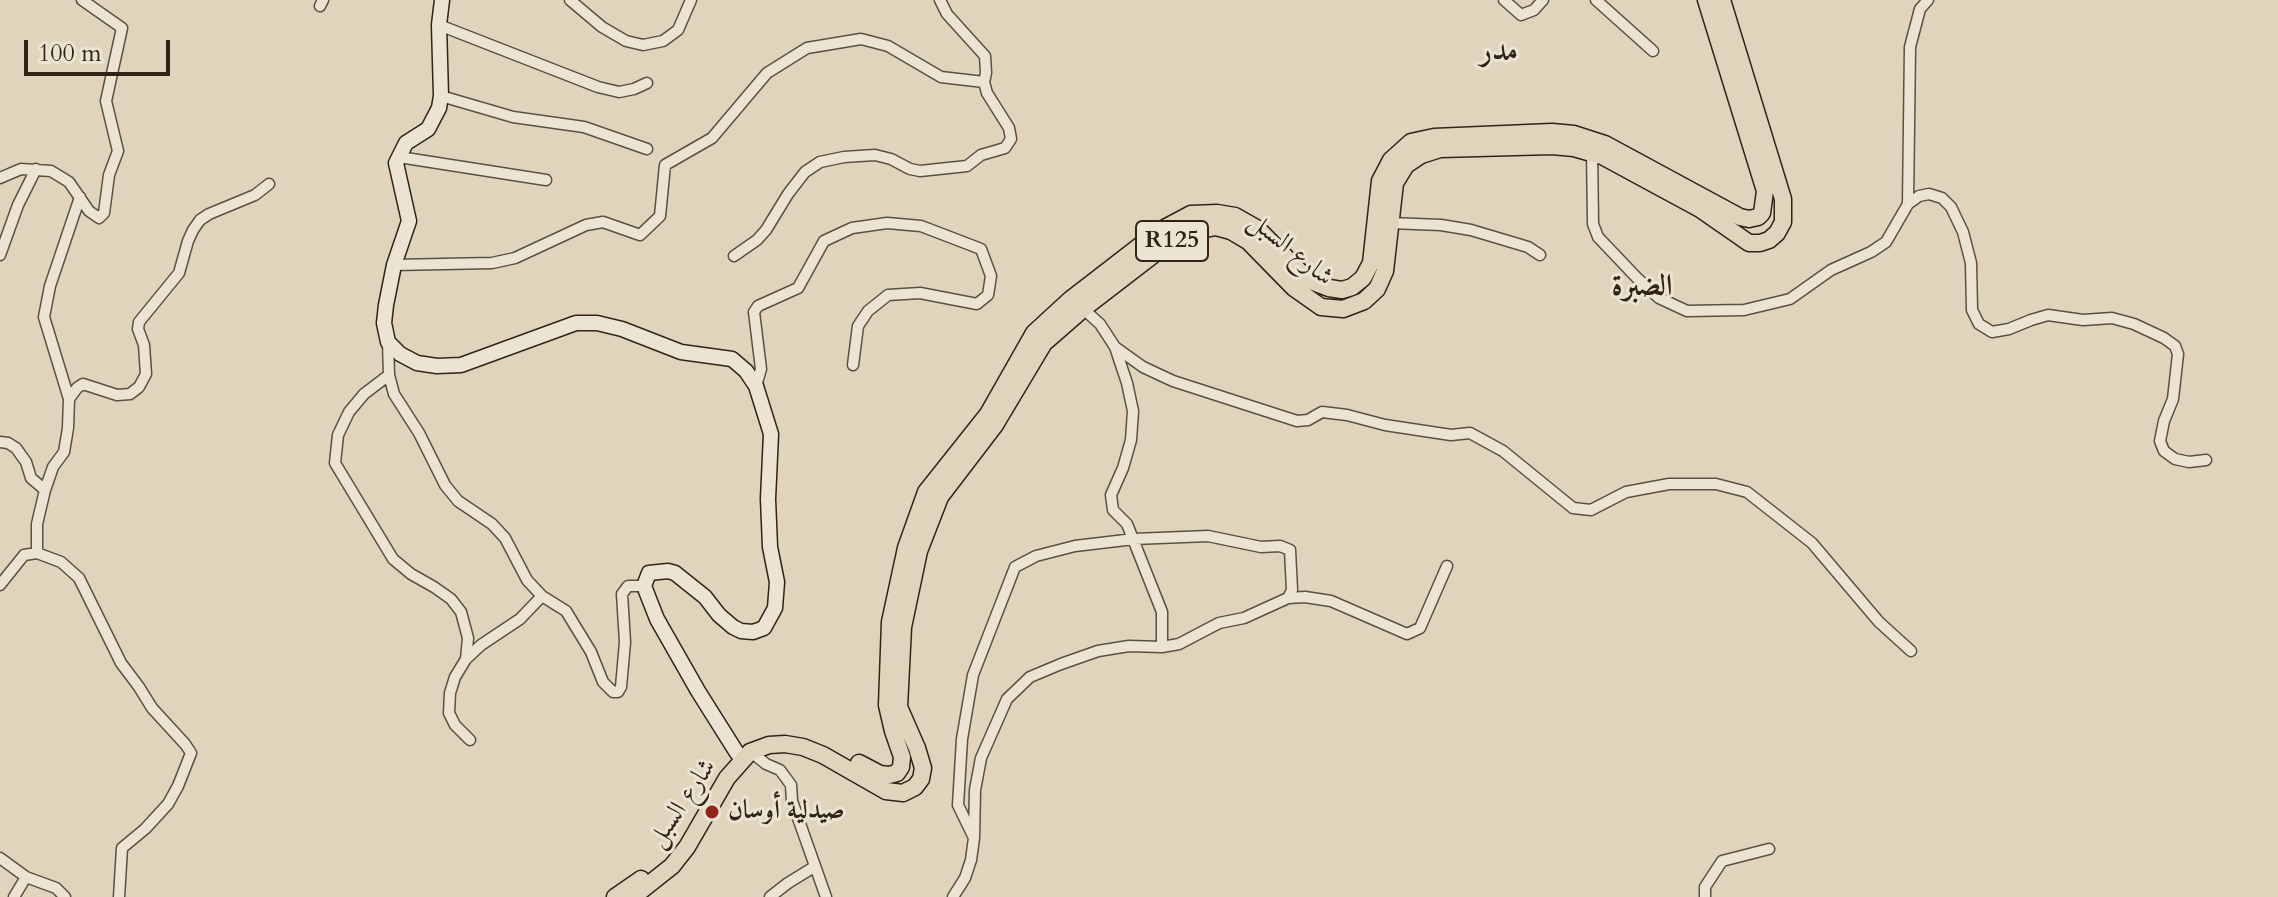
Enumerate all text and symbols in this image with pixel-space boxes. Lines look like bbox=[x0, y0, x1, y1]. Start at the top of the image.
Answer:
scale bar bbox=[28, 24, 174, 74]
district label: مدر bbox=[1480, 35, 1518, 71]
text: 100 m bbox=[38, 37, 102, 70]
street label: شارع السبل bbox=[1241, 206, 1339, 294]
road number: R125 bbox=[1136, 221, 1208, 261]
district label: الضبرة bbox=[1612, 270, 1672, 306]
street label: شارع السبل bbox=[642, 754, 724, 854]
place label: صيدلية أوسان bbox=[728, 796, 845, 828]
marker: صيدلية أوسان bbox=[703, 803, 721, 821]

